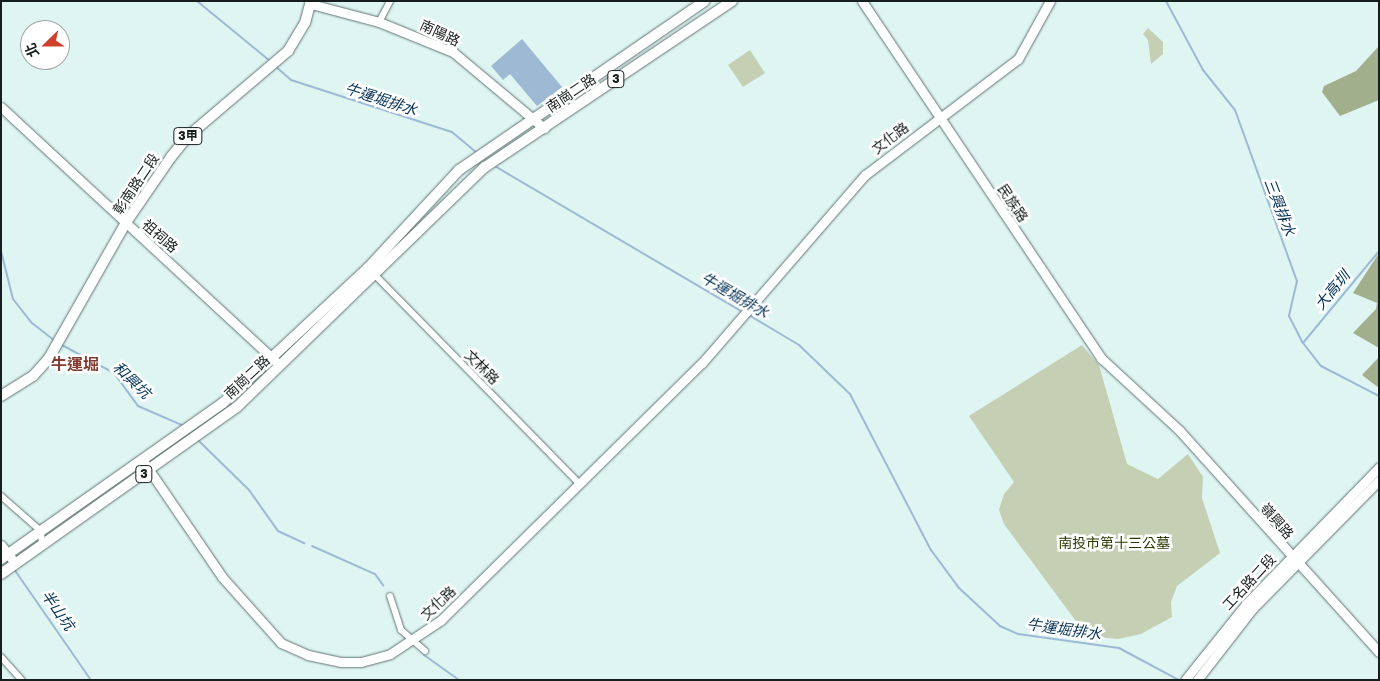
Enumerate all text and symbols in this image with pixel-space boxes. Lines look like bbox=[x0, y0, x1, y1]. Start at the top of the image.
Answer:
street label: 南陽路 bbox=[417, 17, 463, 49]
north arrow bbox=[20, 20, 70, 70]
text: 北 bbox=[21, 41, 42, 60]
street label: 南崗二路 bbox=[543, 70, 599, 116]
road number: 3 bbox=[607, 70, 625, 88]
water label: 牛運堀排水 bbox=[343, 79, 419, 119]
street label: 文化路 bbox=[868, 119, 912, 157]
road number: 3甲 bbox=[173, 126, 203, 146]
street label: 彰南路二段 bbox=[109, 150, 163, 218]
water label: 三興排水 bbox=[1261, 176, 1299, 238]
street label: 民族路 bbox=[994, 181, 1032, 225]
street label: 祖祠路 bbox=[139, 216, 181, 256]
water label: 大高圳 bbox=[1311, 267, 1353, 313]
water label: 牛運堀排水 bbox=[698, 268, 772, 322]
street label: 文林路 bbox=[461, 346, 503, 388]
street label: 南崗二路 bbox=[221, 352, 273, 402]
district label: 牛運堀 bbox=[51, 354, 99, 374]
water label: 和興坑 bbox=[110, 358, 154, 402]
road number: 3 bbox=[135, 464, 153, 484]
street label: 嶺興路 bbox=[1257, 500, 1297, 542]
park label: 南投市第十三公墓 bbox=[1058, 535, 1170, 551]
street label: 工名路二段 bbox=[1219, 551, 1279, 613]
street label: 文化路 bbox=[417, 583, 459, 623]
water label: 半山坑 bbox=[38, 586, 78, 634]
water label: 牛運堀排水 bbox=[1026, 615, 1102, 643]

